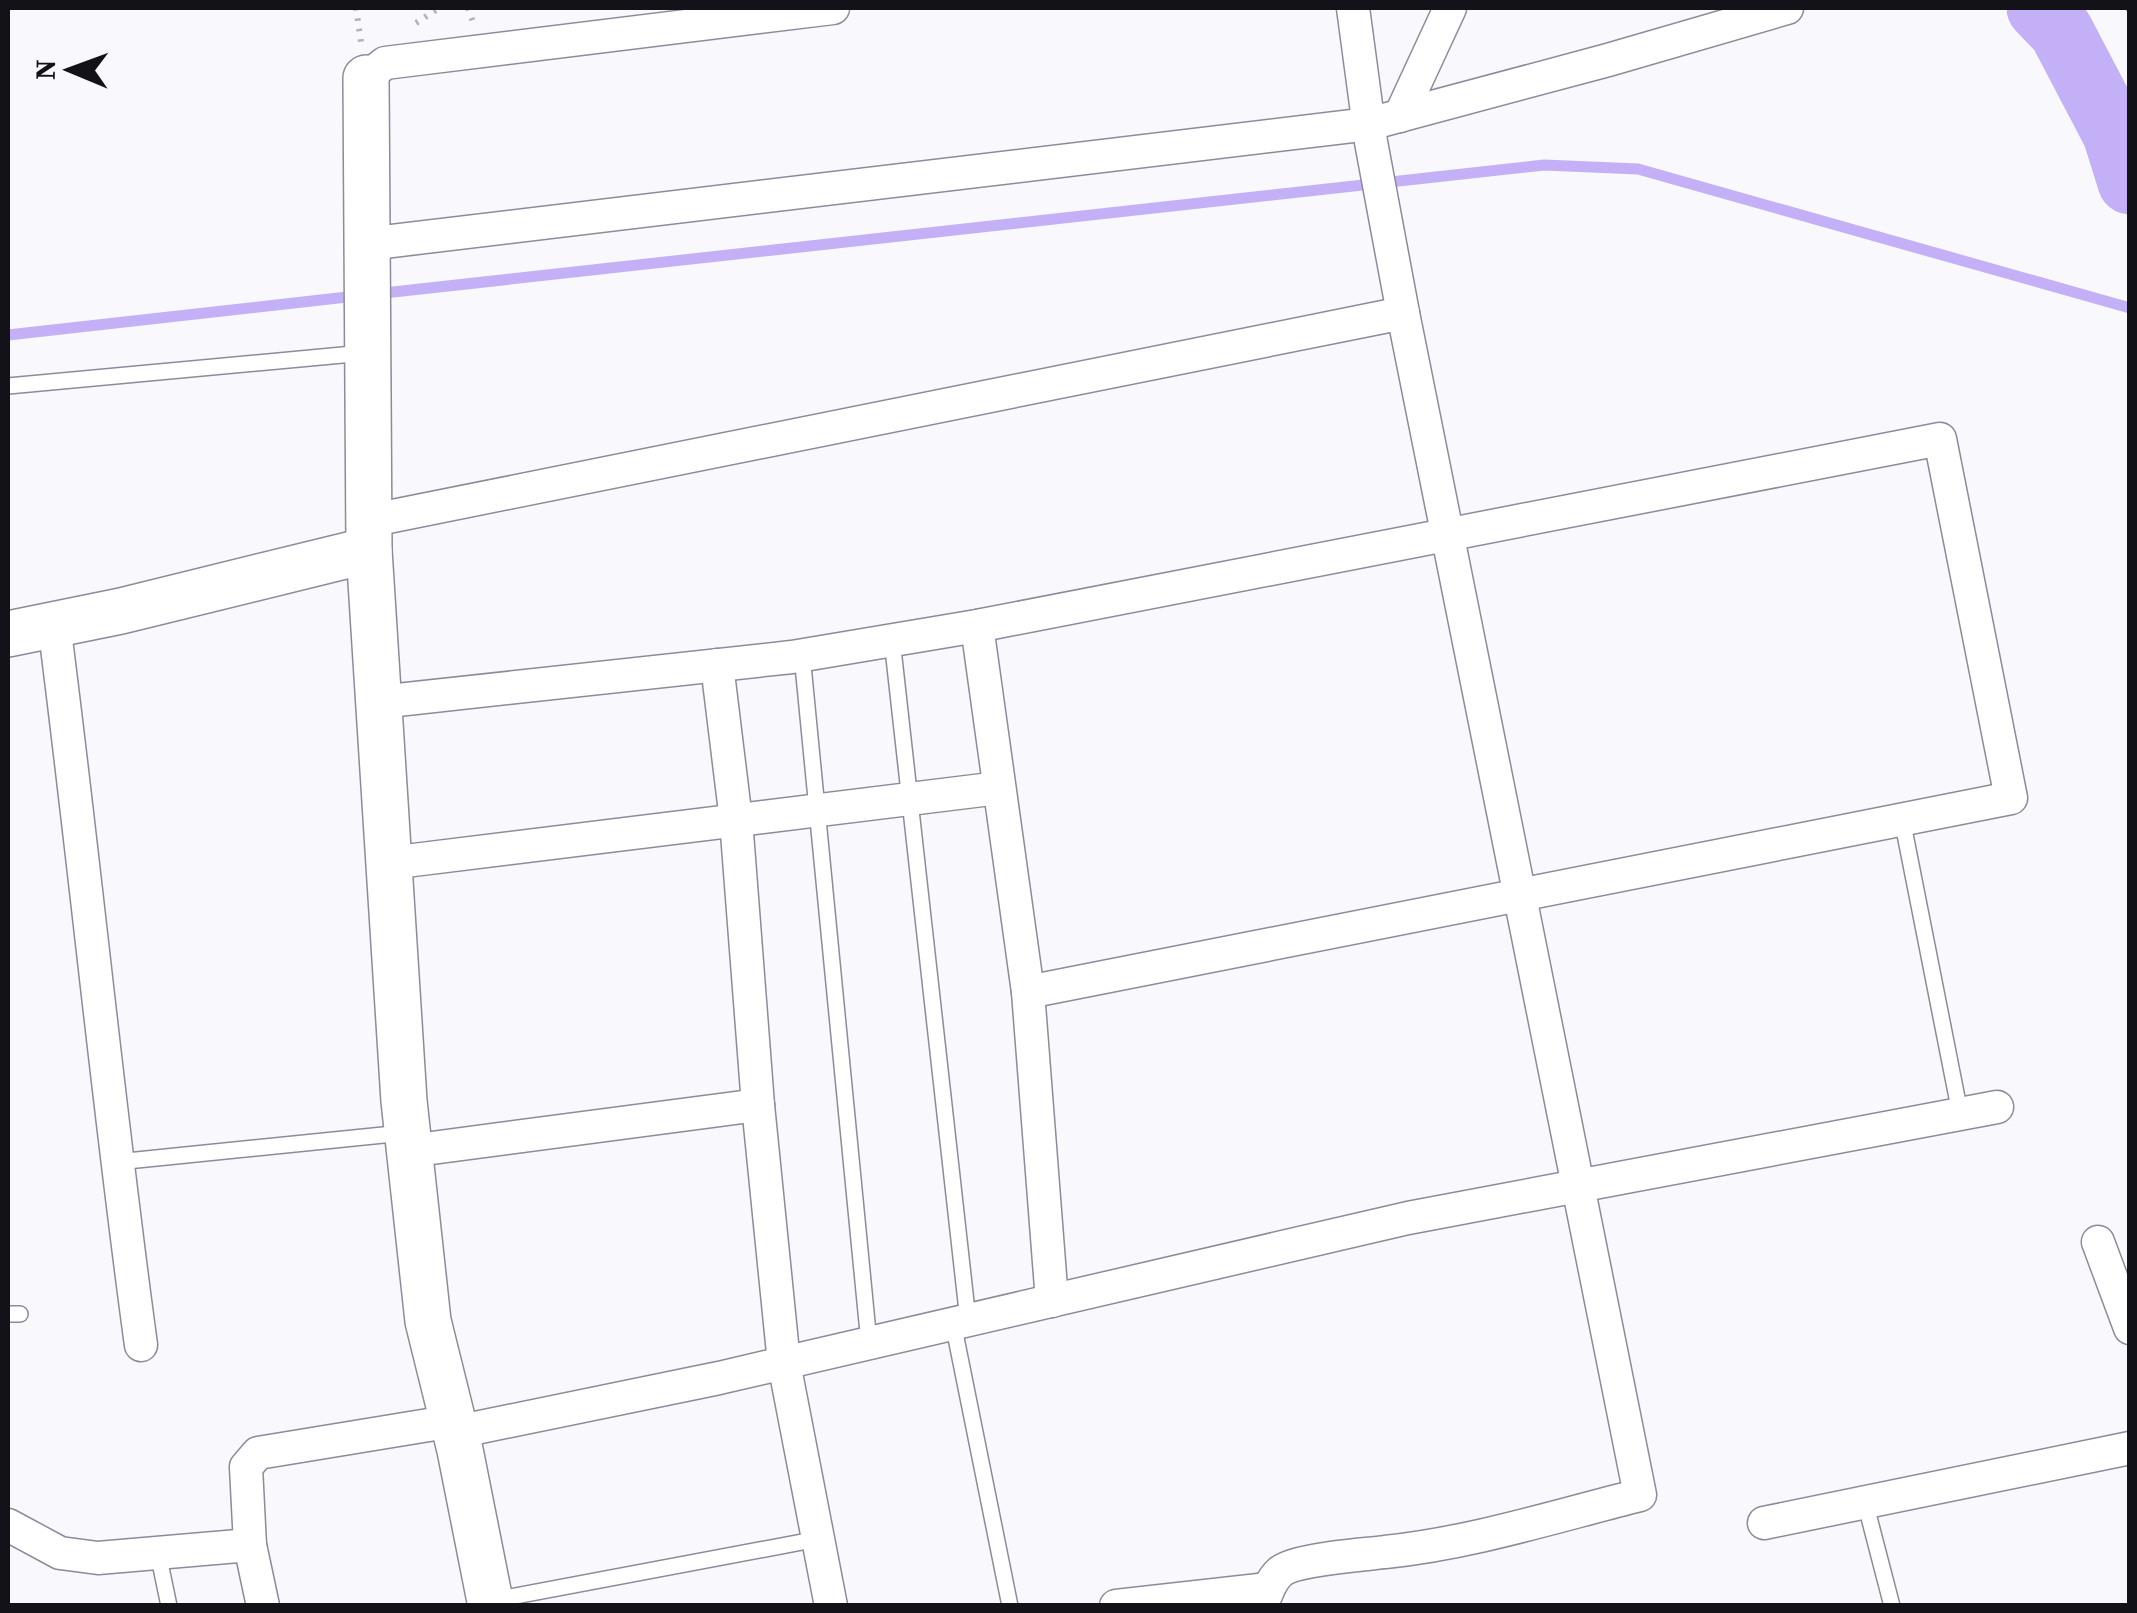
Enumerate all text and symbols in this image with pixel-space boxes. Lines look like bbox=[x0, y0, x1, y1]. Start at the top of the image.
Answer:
north arrow bbox=[20, 20, 120, 120]
text: N bbox=[26, 59, 64, 80]

